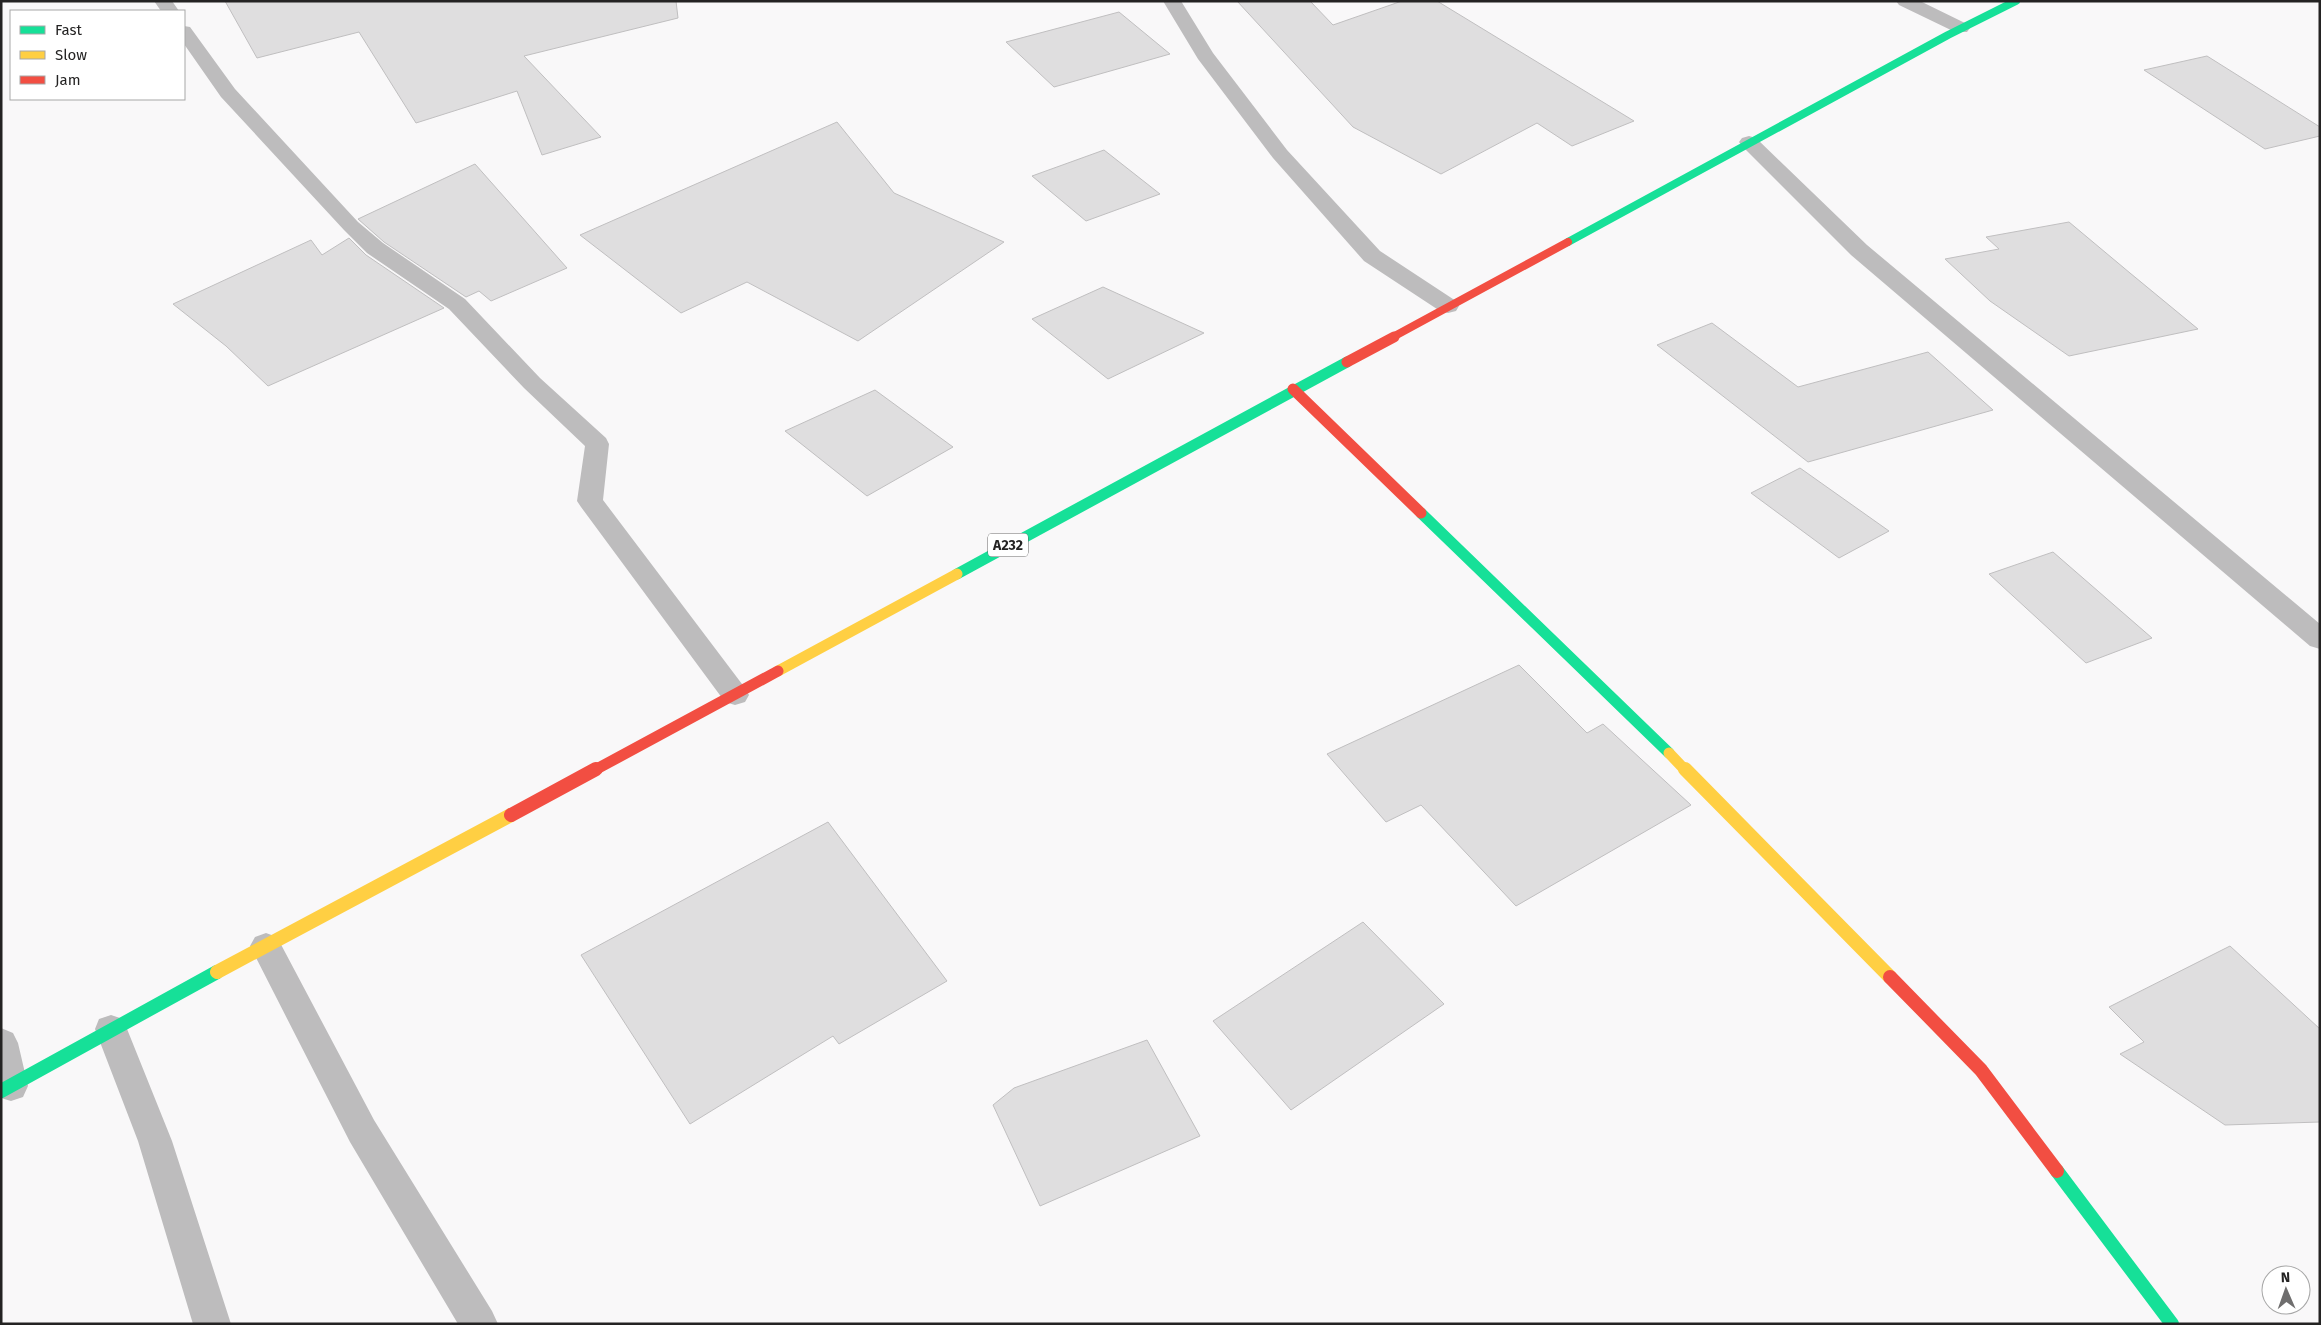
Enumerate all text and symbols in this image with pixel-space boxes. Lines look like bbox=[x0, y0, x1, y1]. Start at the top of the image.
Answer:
legend bbox=[10, 10, 185, 100]
text: Fast bbox=[55, 21, 82, 39]
text: Slow bbox=[55, 46, 87, 64]
text: Jam bbox=[55, 71, 81, 89]
road number: A232 bbox=[988, 534, 1028, 556]
north arrow bbox=[2261, 1265, 2311, 1315]
text: N bbox=[2281, 1269, 2291, 1286]

